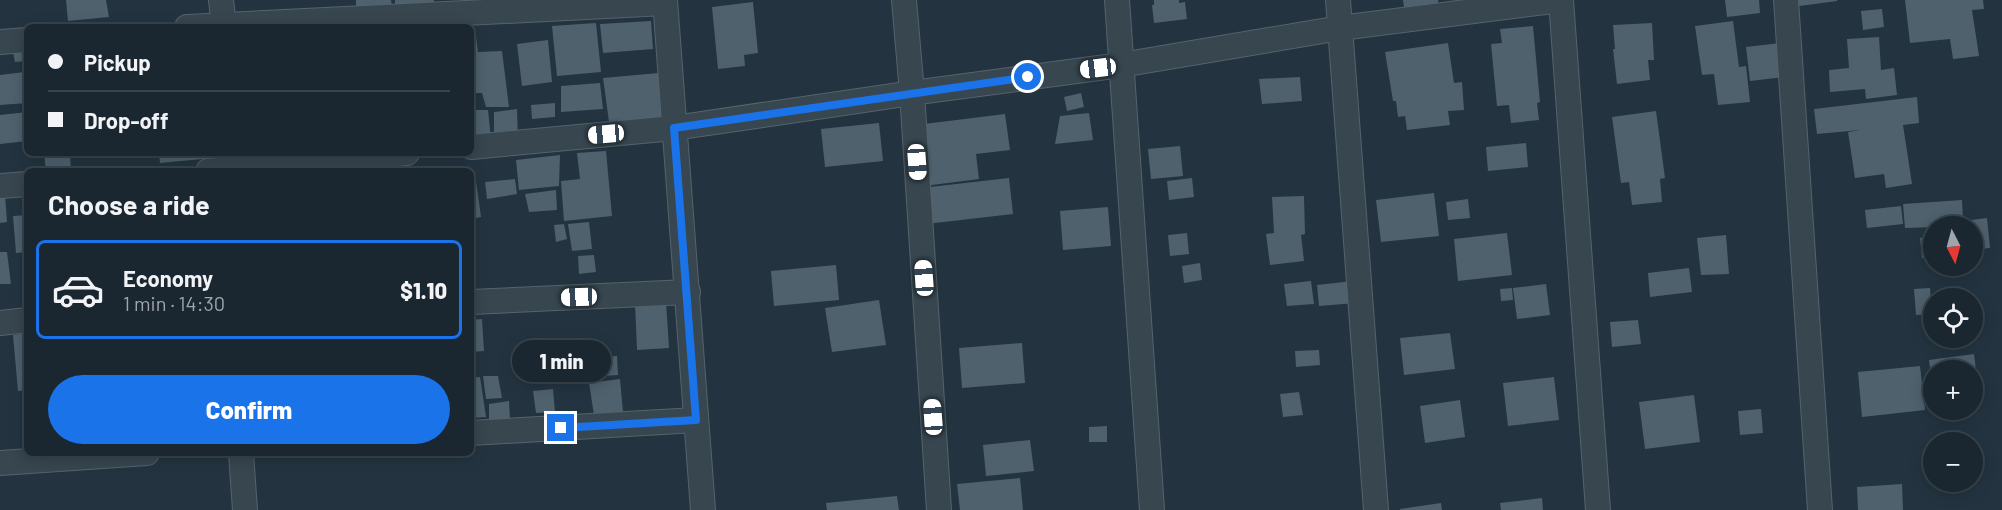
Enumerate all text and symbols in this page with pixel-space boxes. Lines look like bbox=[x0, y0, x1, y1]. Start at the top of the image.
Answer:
text: Pickup bbox=[84, 49, 151, 75]
car bbox=[1079, 57, 1117, 79]
route start bbox=[1014, 63, 1041, 90]
text: Drop-off bbox=[84, 107, 168, 133]
car bbox=[587, 123, 625, 145]
car bbox=[907, 143, 927, 181]
text: Choose a ride bbox=[48, 188, 210, 220]
north arrow bbox=[1923, 216, 1983, 276]
map controls bbox=[1923, 216, 1983, 492]
car bbox=[914, 259, 934, 297]
icon: car bbox=[51, 263, 105, 317]
text: Economy bbox=[123, 265, 213, 291]
text: $1.10 bbox=[400, 277, 447, 303]
car bbox=[561, 287, 597, 307]
button: locate bbox=[1923, 288, 1983, 348]
text: 1 min · 14:30 bbox=[123, 291, 225, 315]
callout: 1 min bbox=[512, 341, 610, 383]
text: 1 min bbox=[540, 349, 583, 373]
button: + bbox=[1923, 360, 1983, 420]
button: Confirm bbox=[48, 375, 450, 444]
car bbox=[923, 398, 943, 436]
route end bbox=[547, 414, 574, 441]
button: − bbox=[1923, 432, 1983, 492]

